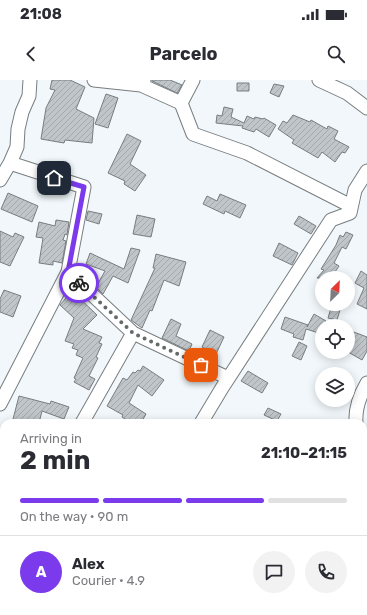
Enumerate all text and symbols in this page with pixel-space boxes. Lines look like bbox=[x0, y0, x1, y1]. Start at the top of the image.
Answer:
text: 21:08 bbox=[20, 5, 62, 23]
icon: back bbox=[20, 43, 42, 65]
text: Parcelo bbox=[149, 43, 218, 65]
icon: search bbox=[325, 43, 347, 65]
pin bbox=[37, 161, 71, 195]
icon: home bbox=[43, 167, 65, 189]
courier bbox=[59, 263, 99, 303]
north arrow bbox=[315, 271, 355, 311]
map controls bbox=[315, 271, 355, 407]
icon: bike bbox=[68, 272, 90, 294]
button: locate bbox=[315, 319, 355, 359]
pin bbox=[184, 348, 218, 382]
icon: bag bbox=[190, 354, 212, 376]
button: layers bbox=[315, 367, 355, 407]
text: Arriving in bbox=[20, 431, 82, 446]
text: 21:10–21:15 bbox=[261, 444, 347, 462]
text: 2 min bbox=[20, 445, 90, 476]
text: On the way · 90 m bbox=[20, 509, 128, 524]
button: chat bbox=[253, 551, 295, 593]
button: phone bbox=[305, 551, 347, 593]
text: Alex bbox=[72, 555, 105, 573]
text: A bbox=[36, 563, 46, 581]
text: Courier · 4.9 bbox=[72, 573, 145, 588]

